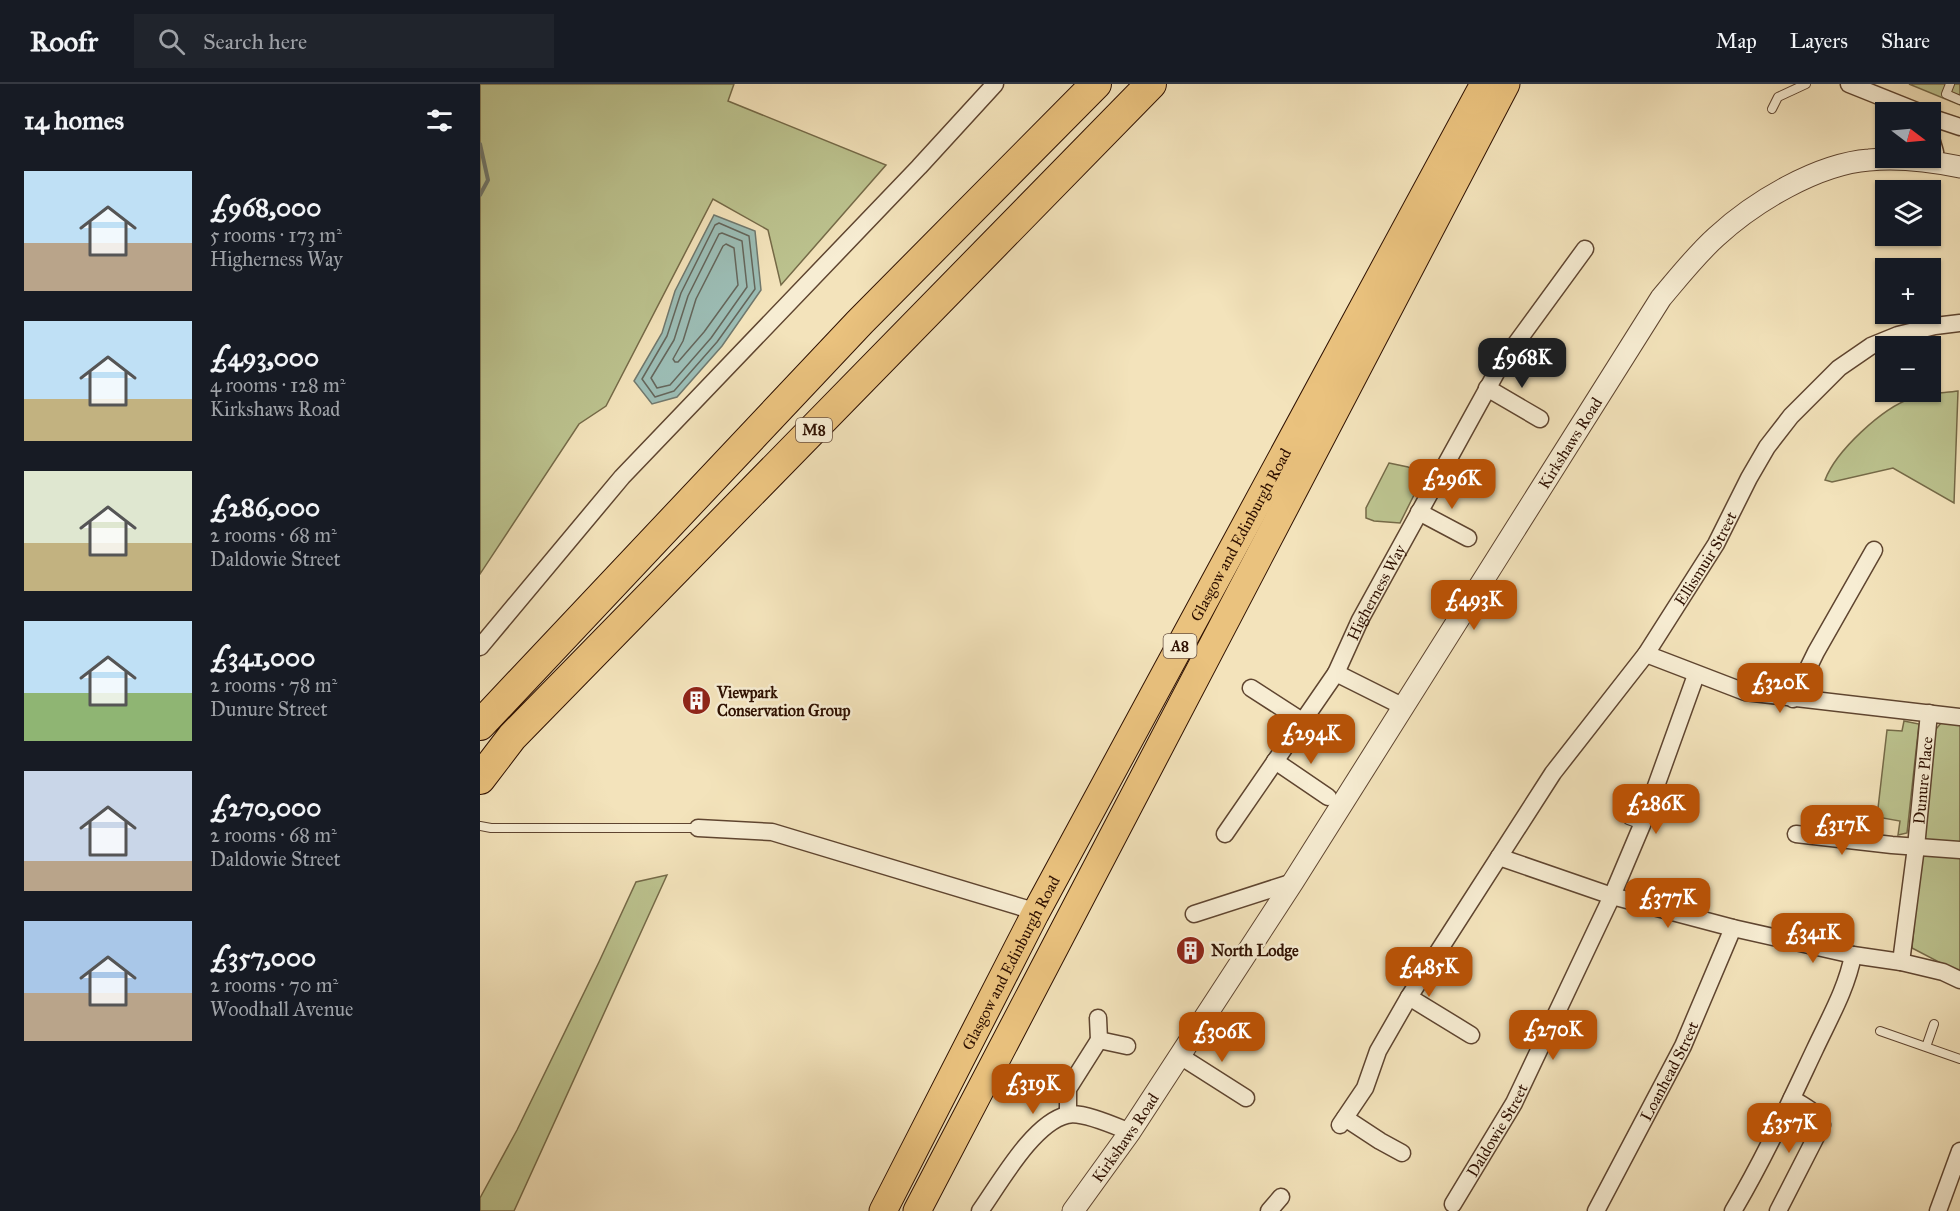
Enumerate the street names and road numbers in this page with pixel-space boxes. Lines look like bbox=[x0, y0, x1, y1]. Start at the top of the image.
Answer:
street label: Kirkshaws Road bbox=[1534, 394, 1606, 492]
road number: M8 bbox=[796, 418, 832, 442]
street label: Glasgow and Edinburgh Road bbox=[1186, 445, 1295, 624]
street label: Ellismuir Street bbox=[1670, 508, 1740, 609]
street label: Higherness Way bbox=[1343, 541, 1410, 643]
road number: A8 bbox=[1164, 634, 1196, 658]
street label: Dunure Place bbox=[1909, 735, 1936, 825]
street label: Glasgow and Edinburgh Road bbox=[958, 872, 1063, 1053]
street label: Loanhead Street bbox=[1636, 1018, 1702, 1124]
street label: Daldowie Street bbox=[1462, 1080, 1531, 1180]
street label: Kirkshaws Road bbox=[1087, 1089, 1162, 1186]

